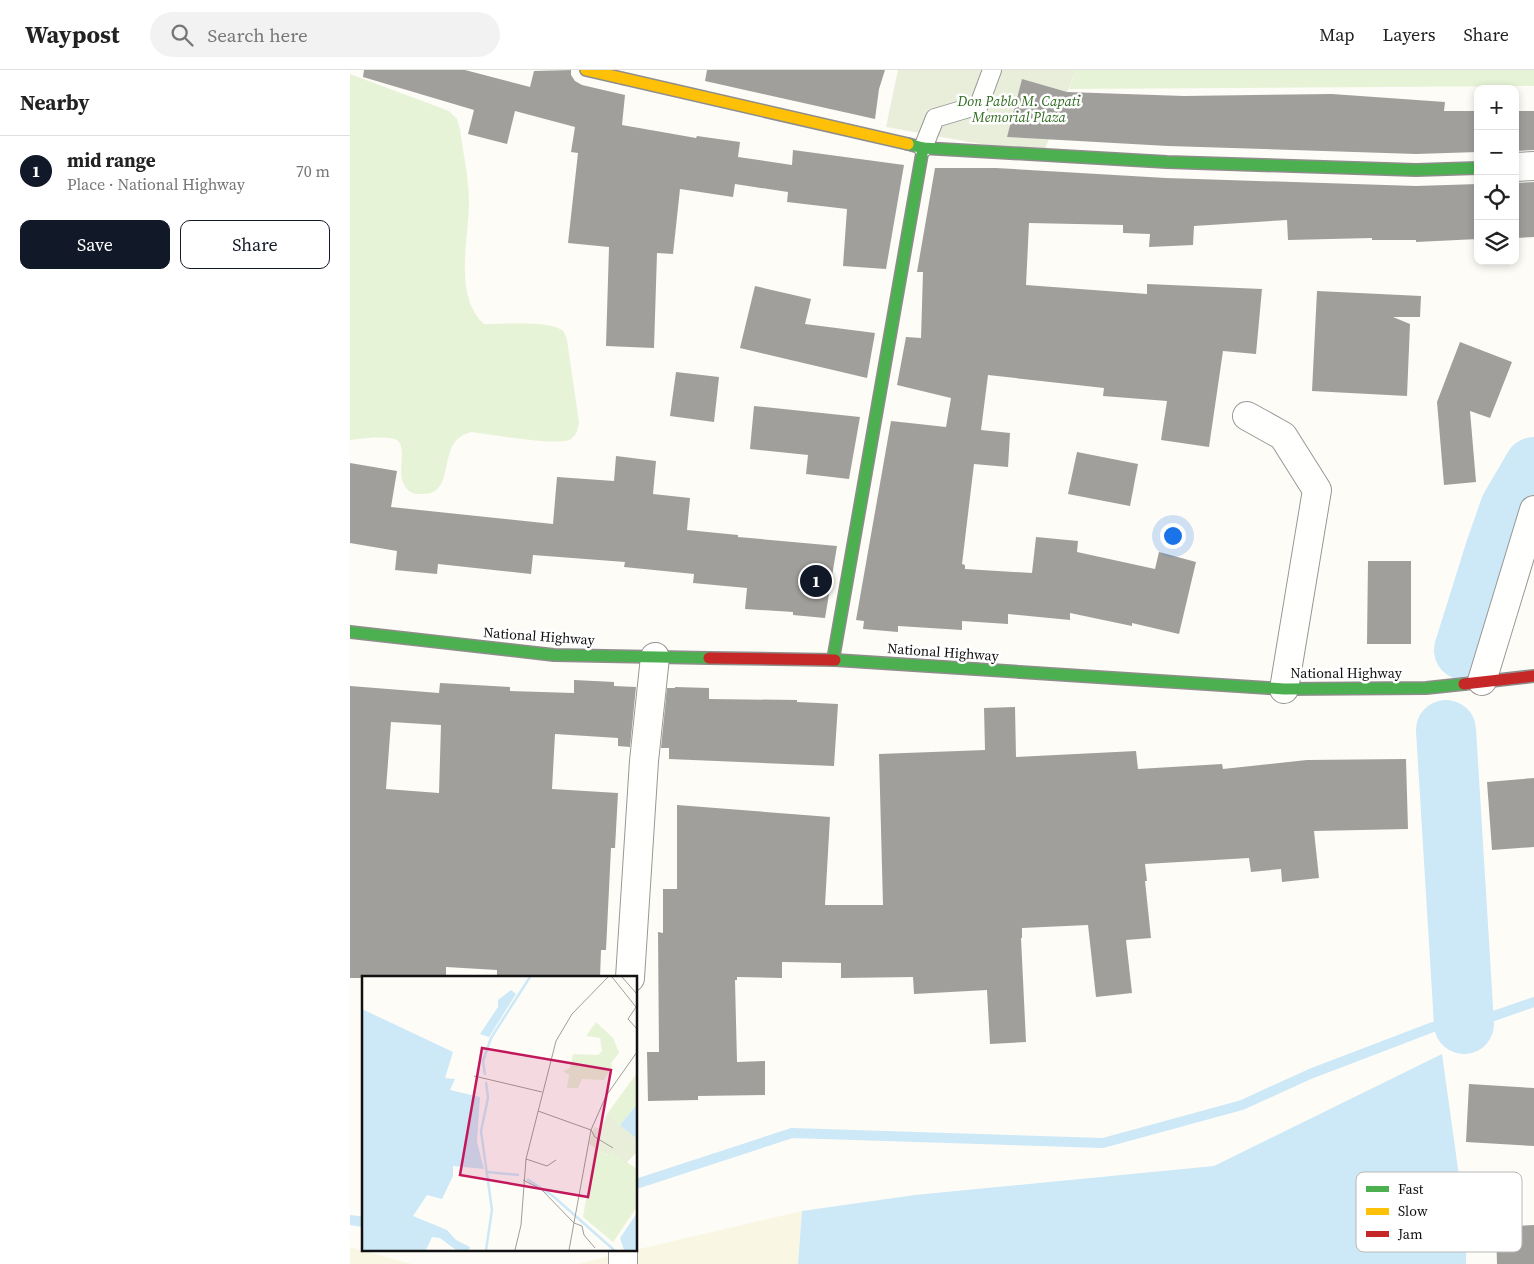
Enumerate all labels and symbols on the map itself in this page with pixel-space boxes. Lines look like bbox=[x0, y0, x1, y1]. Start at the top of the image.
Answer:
park label: Don Pablo M. Capati Memorial Plaza bbox=[957, 91, 1081, 127]
your location bbox=[1160, 523, 1186, 549]
pin: 1 bbox=[800, 562, 832, 600]
street label: National Highway bbox=[483, 622, 596, 650]
street label: National Highway bbox=[887, 638, 1000, 666]
street label: National Highway bbox=[1290, 663, 1403, 683]
inset map bbox=[362, 976, 638, 1252]
legend bbox=[1356, 1172, 1522, 1252]
text: Fast bbox=[1398, 1179, 1424, 1199]
text: Slow bbox=[1398, 1201, 1428, 1221]
text: Jam bbox=[1397, 1224, 1423, 1244]

